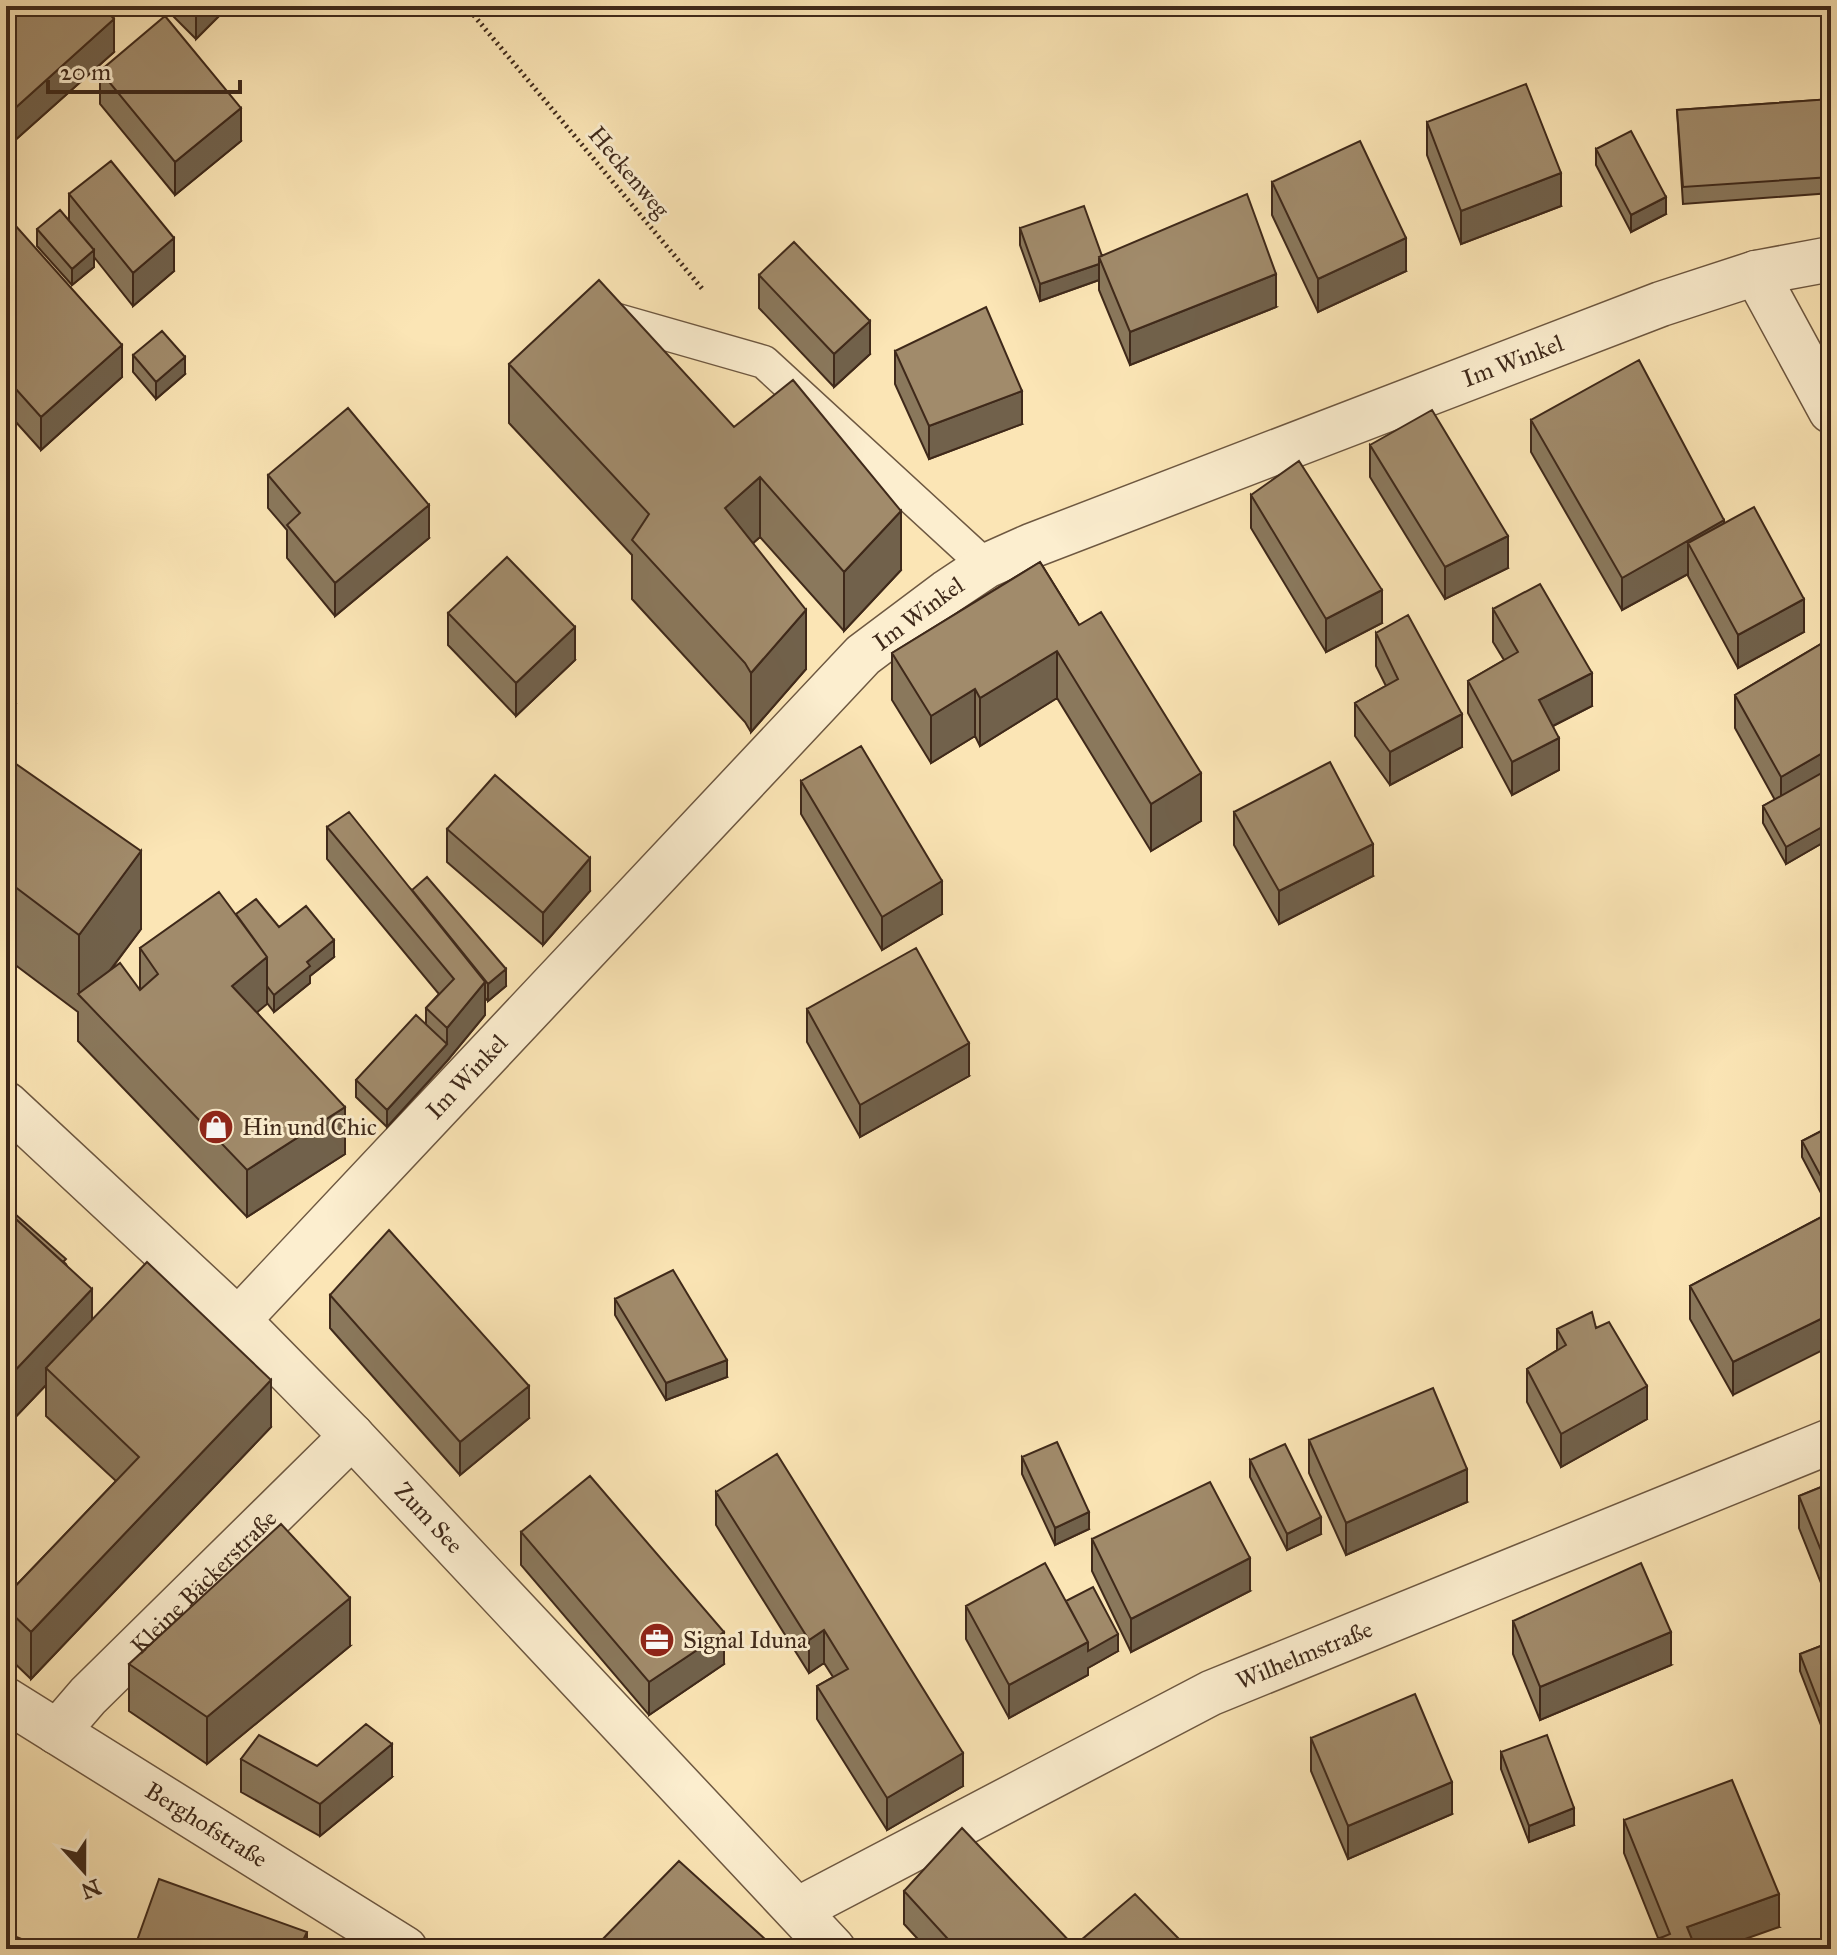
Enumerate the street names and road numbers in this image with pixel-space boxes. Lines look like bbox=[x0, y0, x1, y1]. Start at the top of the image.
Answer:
street label: Heckenweg bbox=[582, 120, 677, 225]
street label: Im Winkel bbox=[1458, 328, 1568, 394]
street label: Im Winkel bbox=[867, 570, 970, 657]
street label: Im Winkel bbox=[420, 1028, 514, 1125]
street label: Zum See bbox=[388, 1476, 470, 1560]
street label: Kleine Bäckerstraße bbox=[124, 1504, 283, 1660]
street label: Wilhelmstraße bbox=[1232, 1614, 1377, 1696]
street label: Berghofstraße bbox=[140, 1776, 273, 1874]

